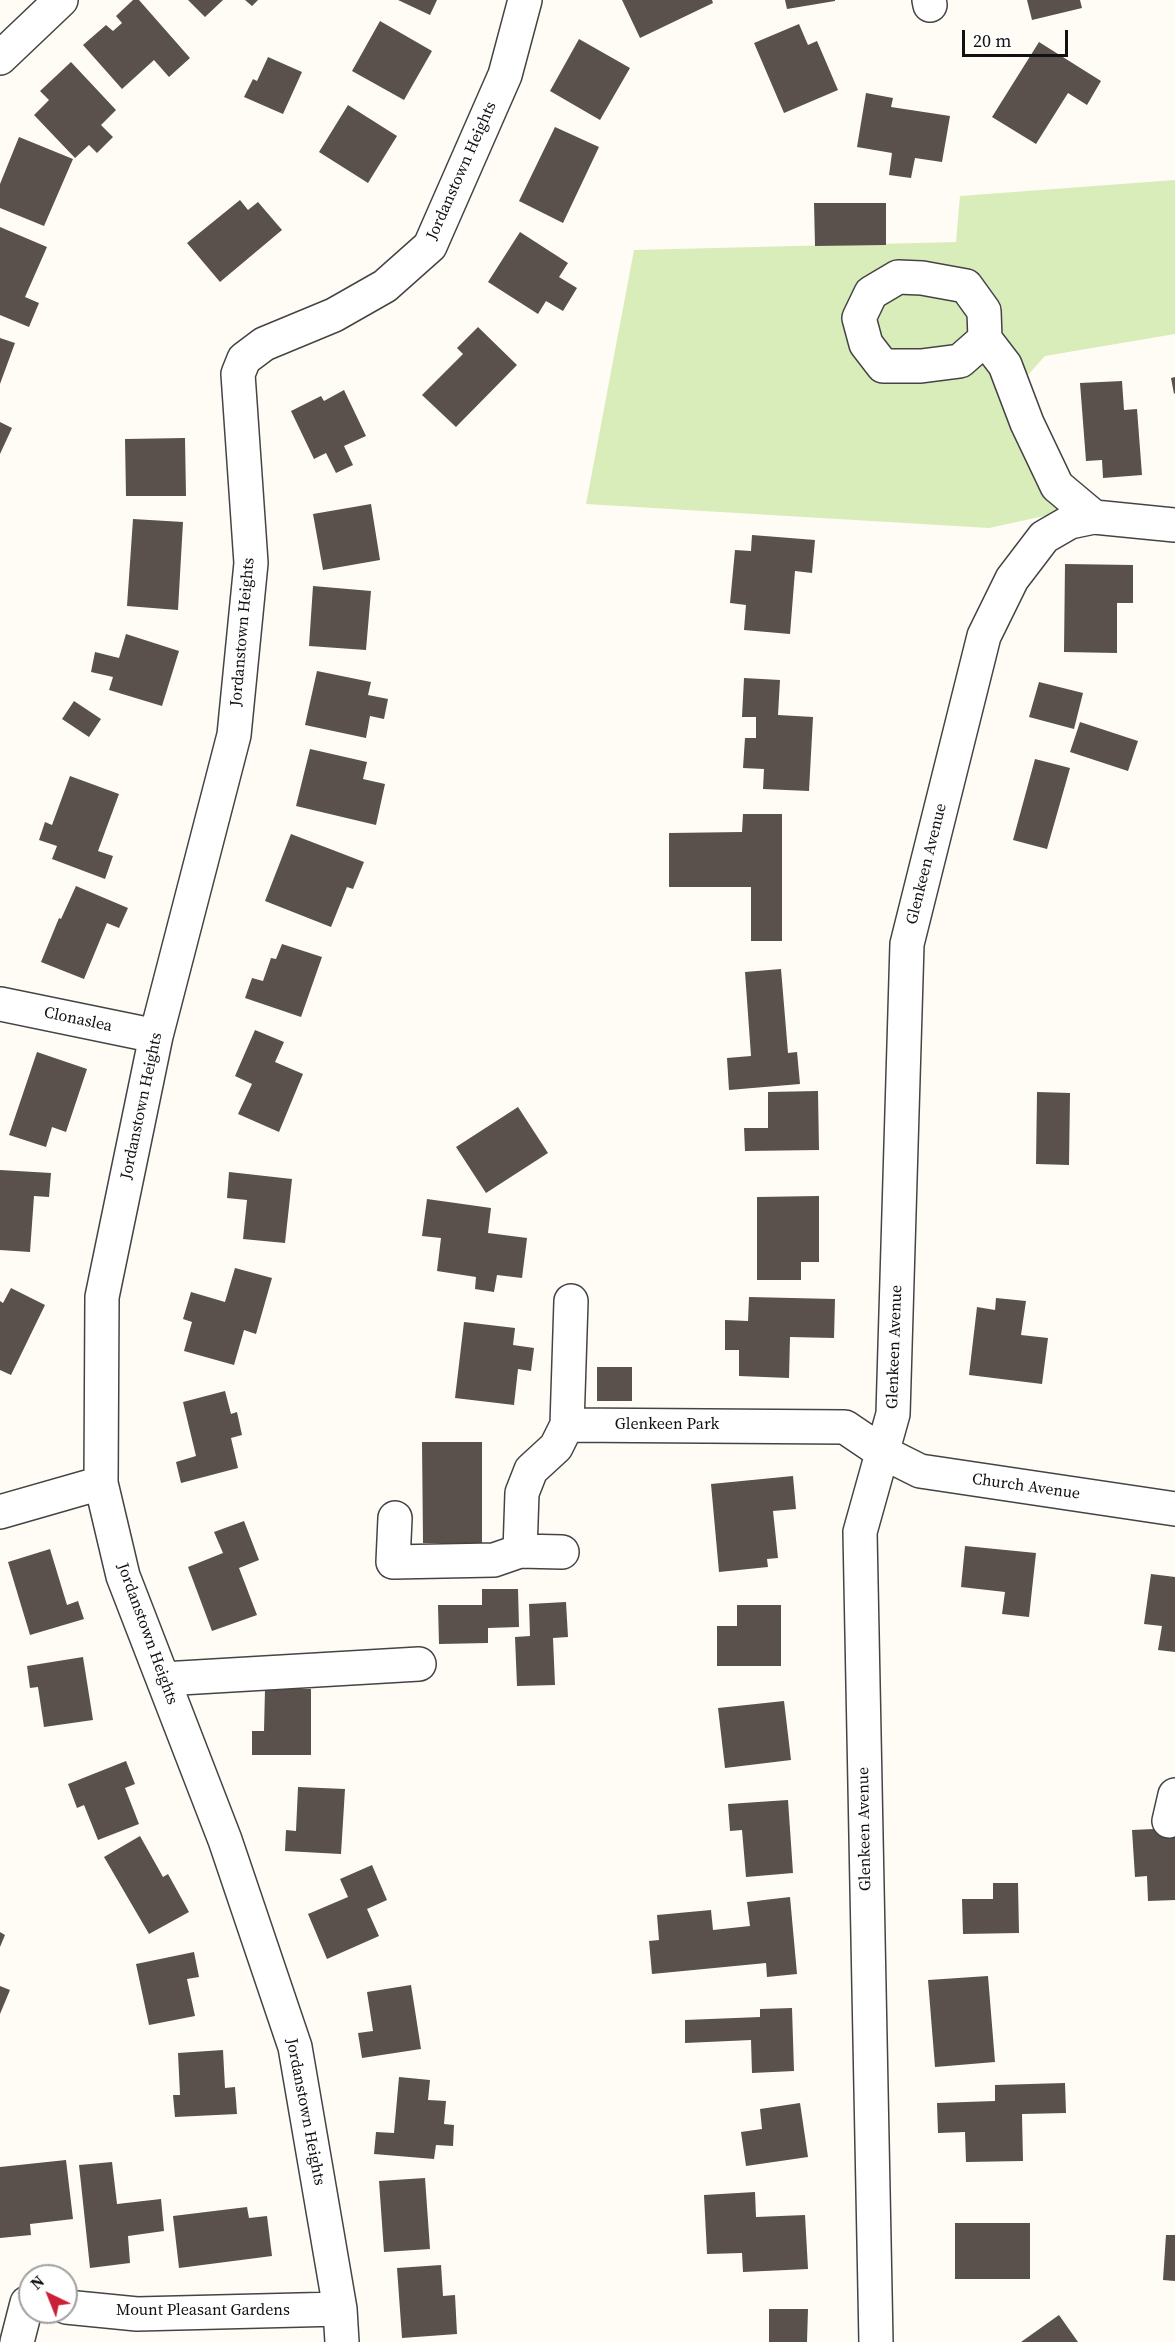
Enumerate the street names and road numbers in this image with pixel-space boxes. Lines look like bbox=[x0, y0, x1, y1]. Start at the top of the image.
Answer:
street label: Jordanstown Heights bbox=[423, 99, 501, 243]
street label: Jordanstown Heights bbox=[227, 557, 259, 707]
street label: Glenkeen Avenue bbox=[903, 801, 951, 927]
street label: Clonaslea bbox=[42, 1003, 114, 1037]
street label: Jordanstown Heights bbox=[117, 1031, 167, 1181]
street label: Glenkeen Avenue bbox=[883, 1285, 907, 1409]
street label: Glenkeen Park bbox=[615, 1415, 719, 1435]
street label: Church Avenue bbox=[971, 1470, 1081, 1504]
street label: Jordanstown Heights bbox=[112, 1561, 182, 1707]
street label: Glenkeen Avenue bbox=[854, 1767, 876, 1891]
street label: Jordanstown Heights bbox=[281, 2037, 329, 2187]
street label: Mount Pleasant Gardens bbox=[116, 2301, 290, 2321]

